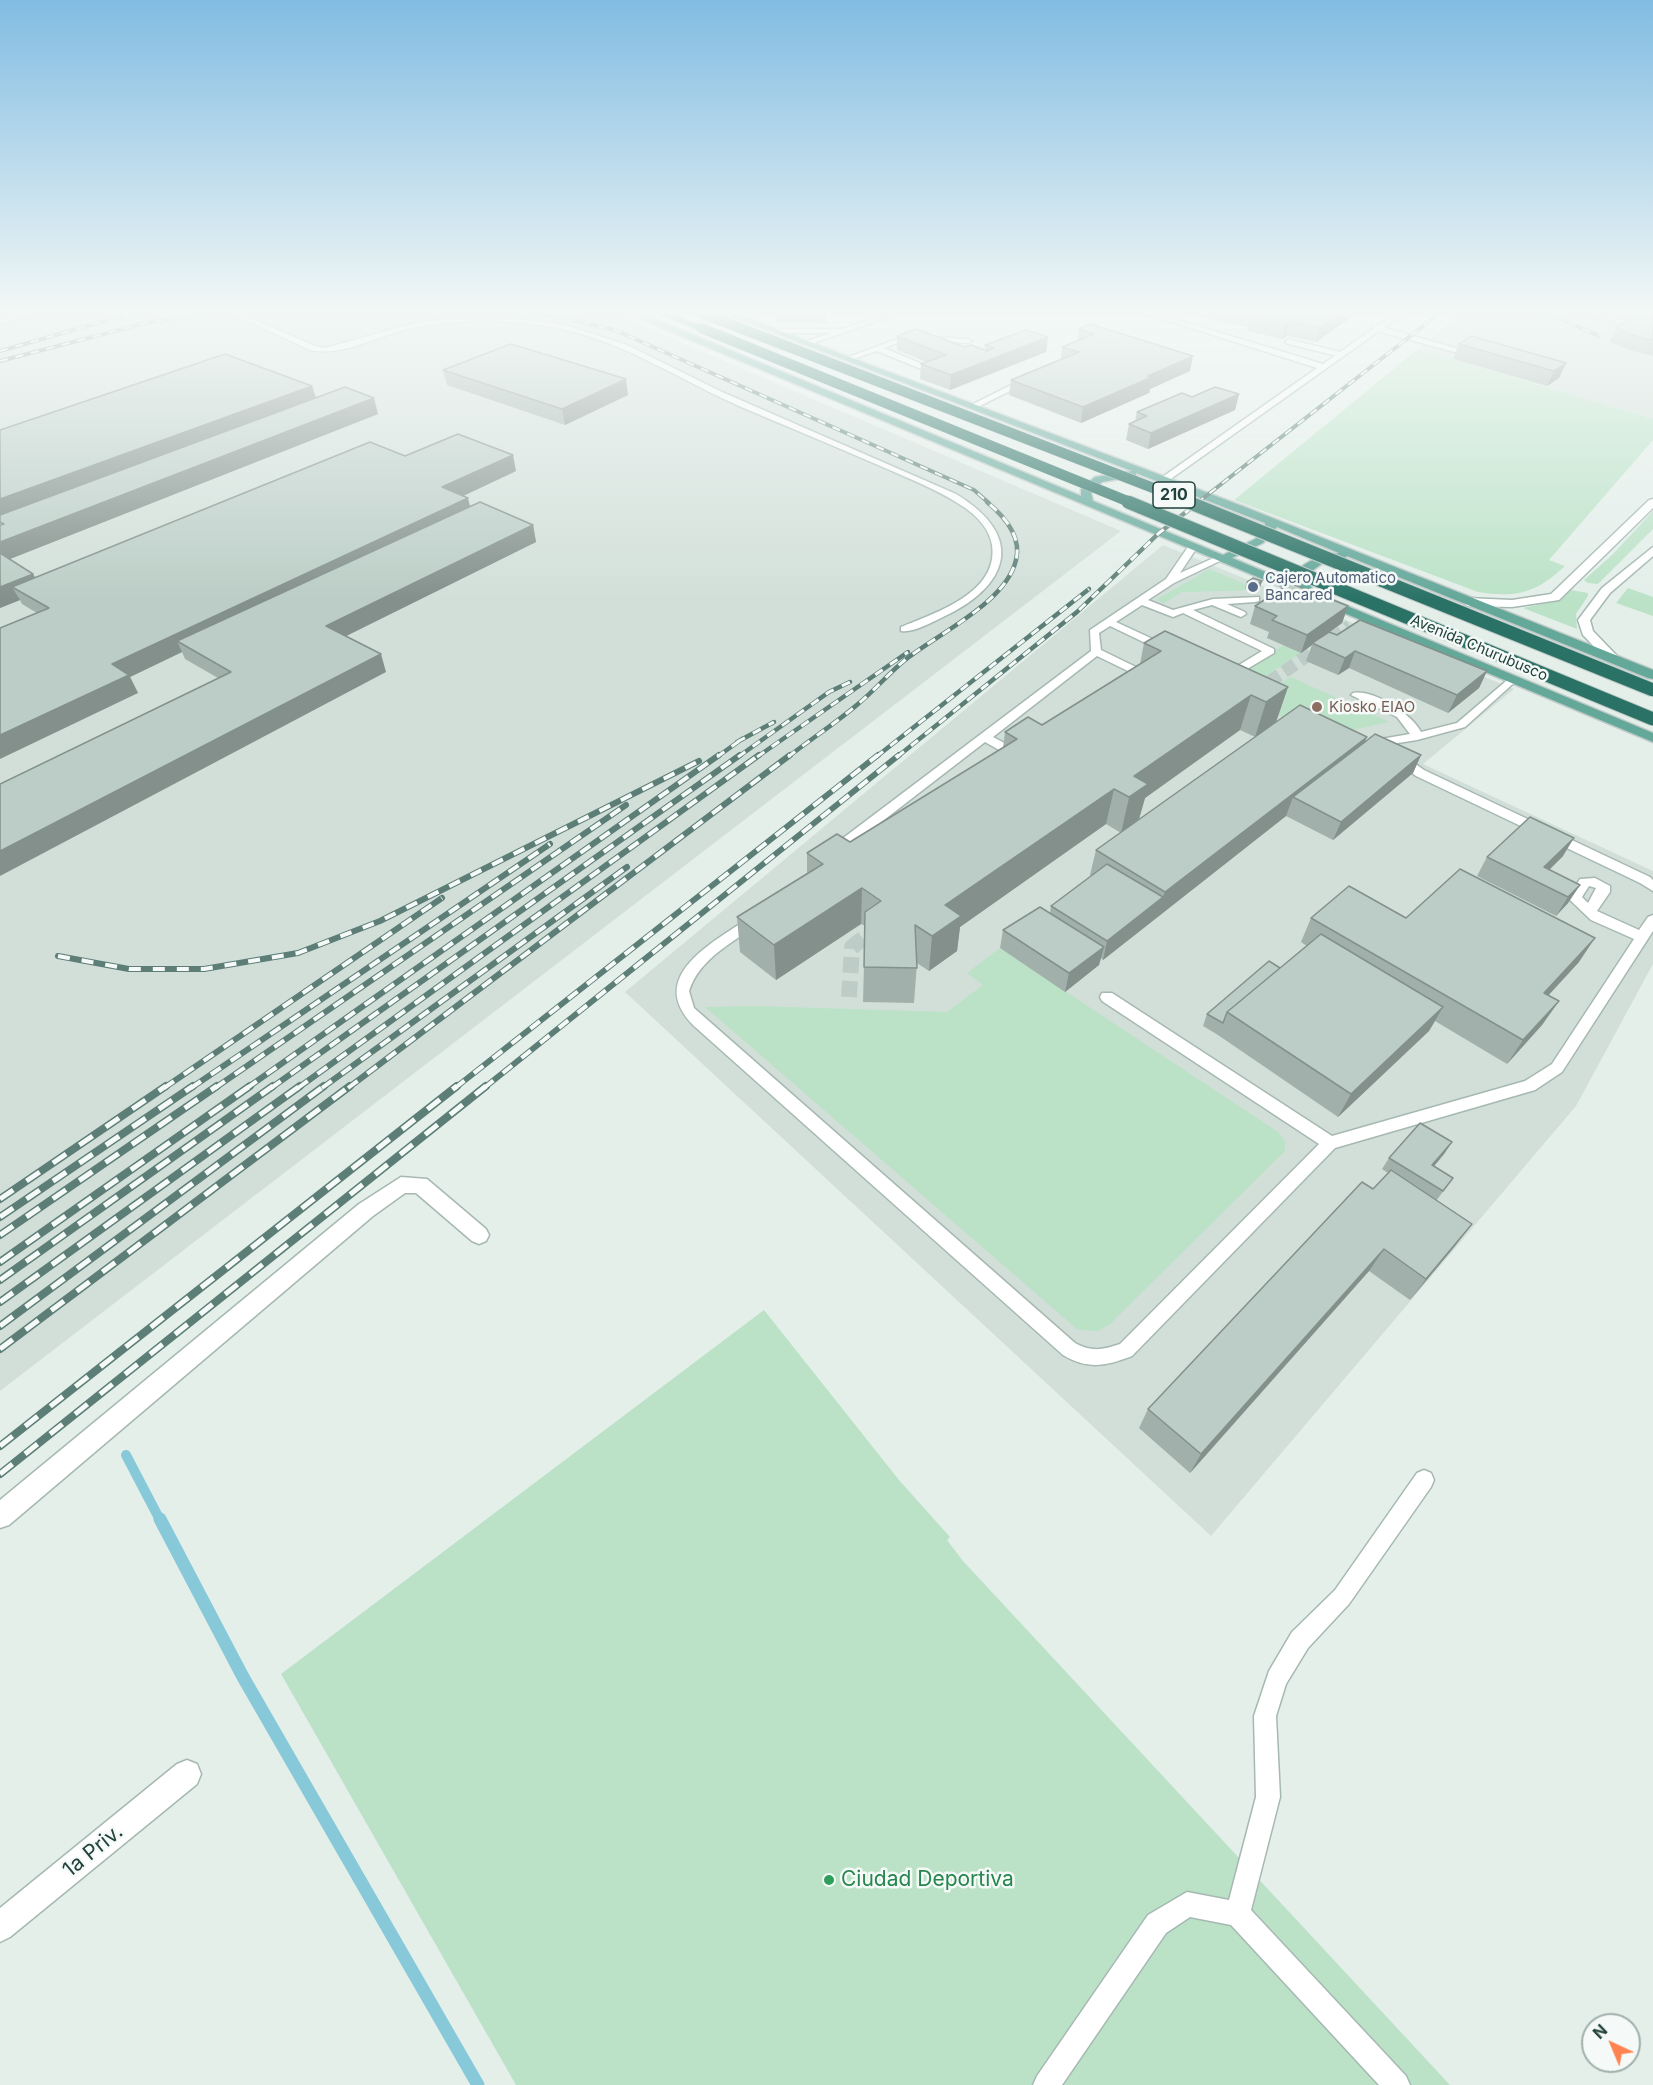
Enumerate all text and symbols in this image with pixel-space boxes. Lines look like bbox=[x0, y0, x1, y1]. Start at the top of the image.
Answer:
road number: 210 bbox=[1153, 482, 1195, 508]
place label: Cajero Automatico Bancared bbox=[1265, 569, 1396, 604]
marker: Cajero Automatico Bancared bbox=[1246, 580, 1260, 594]
street label: Avenida Churubusco bbox=[1408, 611, 1550, 685]
place label: Kiosko EIAO bbox=[1329, 698, 1415, 716]
marker: Kiosko EIAO bbox=[1310, 700, 1324, 714]
street label: 1a Priv. bbox=[58, 1819, 128, 1883]
place label: Ciudad Deportiva bbox=[841, 1867, 1014, 1893]
marker: Ciudad Deportiva bbox=[822, 1873, 836, 1887]
north arrow bbox=[1581, 2013, 1641, 2073]
text: N bbox=[1589, 2020, 1611, 2043]

